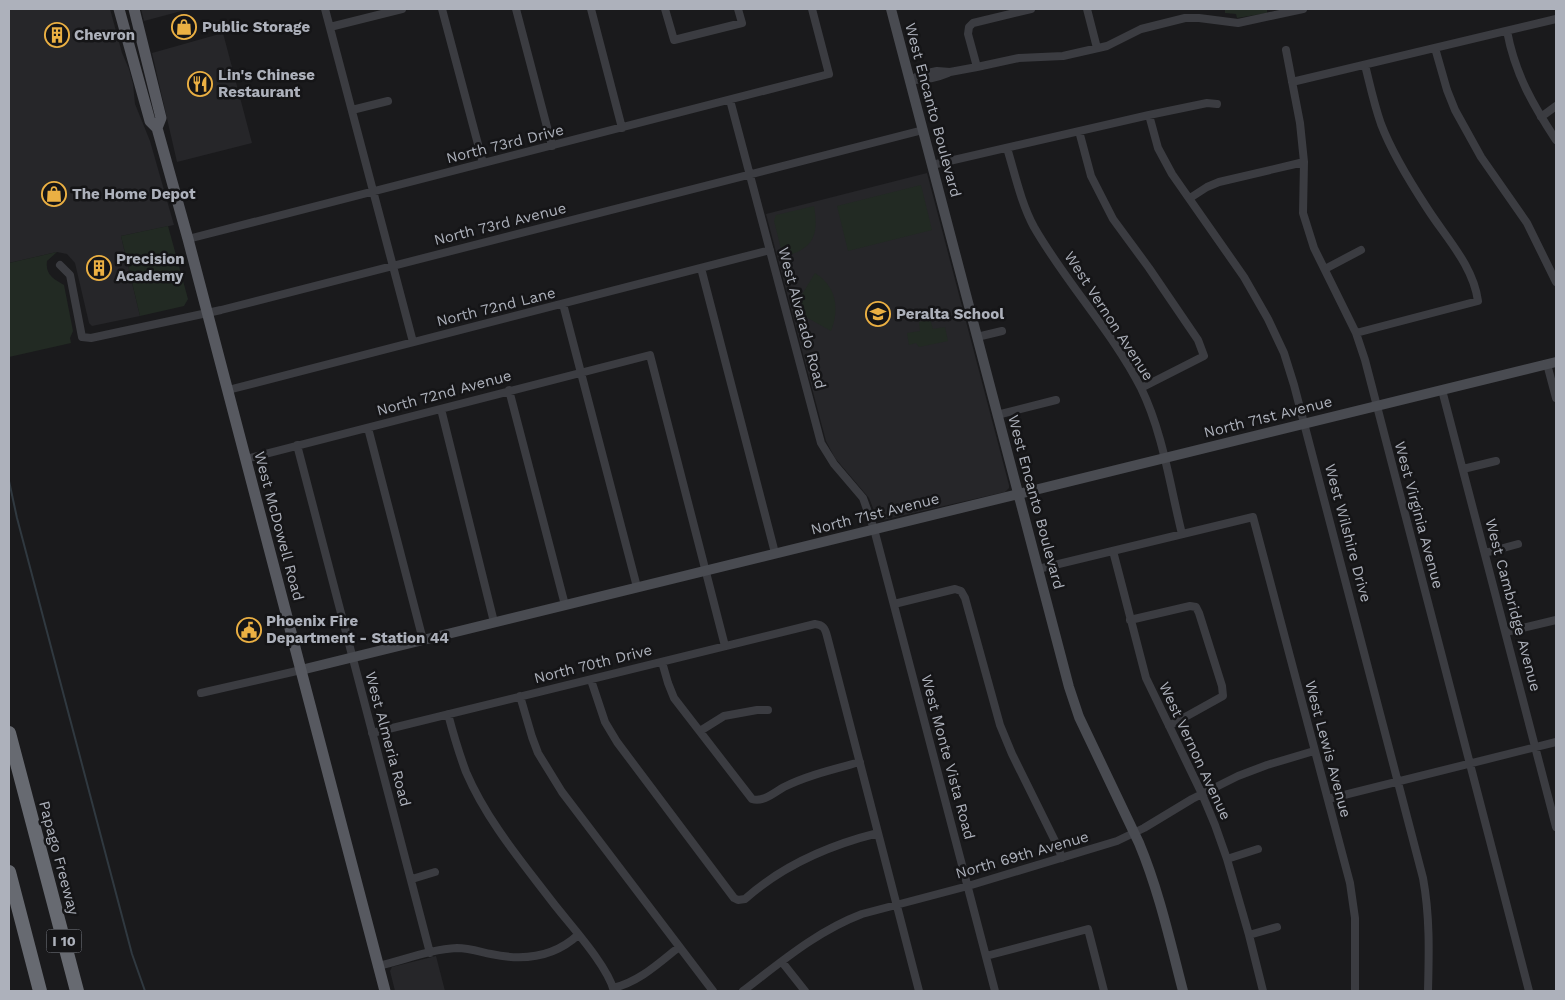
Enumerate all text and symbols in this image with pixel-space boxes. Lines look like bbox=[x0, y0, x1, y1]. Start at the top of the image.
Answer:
shop icon: Public Storage bbox=[171, 14, 197, 40]
place label: Public Storage bbox=[202, 18, 311, 36]
street label: West Encanto Boulevard bbox=[901, 21, 965, 199]
building icon: Chevron bbox=[44, 22, 70, 48]
place label: Chevron bbox=[74, 26, 135, 44]
place label: Lin's Chinese Restaurant bbox=[218, 66, 315, 101]
restaurant icon: Lin's Chinese Restaurant bbox=[187, 71, 213, 97]
street label: North 73rd Drive bbox=[444, 121, 566, 167]
shop icon: The Home Depot bbox=[41, 181, 67, 207]
place label: The Home Depot bbox=[72, 185, 196, 203]
street label: North 73rd Avenue bbox=[432, 199, 568, 249]
street label: West Alvarado Road bbox=[774, 245, 830, 391]
street label: West Vernon Avenue bbox=[1061, 248, 1157, 384]
place label: Precision Academy bbox=[116, 250, 185, 285]
building icon: Precision Academy bbox=[86, 255, 112, 281]
street label: North 72nd Lane bbox=[435, 284, 557, 330]
school or university icon: Peralta School bbox=[865, 301, 891, 327]
place label: Peralta School bbox=[896, 305, 1004, 323]
street label: North 72nd Avenue bbox=[375, 366, 513, 420]
street label: North 71st Avenue bbox=[1202, 392, 1334, 442]
street label: West Encanto Boulevard bbox=[1004, 413, 1068, 591]
street label: West Virginia Avenue bbox=[1391, 439, 1447, 591]
street label: West McDowell Road bbox=[250, 449, 308, 603]
street label: West Wilshire Drive bbox=[1321, 462, 1375, 604]
street label: North 71st Avenue bbox=[809, 489, 941, 539]
street label: West Cambridge Avenue bbox=[1481, 517, 1545, 693]
place label: Phoenix Fire Department - Station 44 bbox=[266, 612, 449, 647]
public building icon: Phoenix Fire Department - Station 44 bbox=[236, 617, 262, 643]
street label: North 70th Drive bbox=[532, 641, 654, 687]
street label: West Almeria Road bbox=[361, 670, 415, 808]
street label: West Monte Vista Road bbox=[917, 673, 979, 841]
street label: West Vernon Avenue bbox=[1155, 679, 1235, 823]
street label: West Lewis Avenue bbox=[1301, 679, 1355, 819]
street label: Papago Freeway bbox=[35, 799, 83, 917]
street label: North 69th Avenue bbox=[953, 827, 1091, 883]
road number: I 10 bbox=[46, 929, 82, 952]

